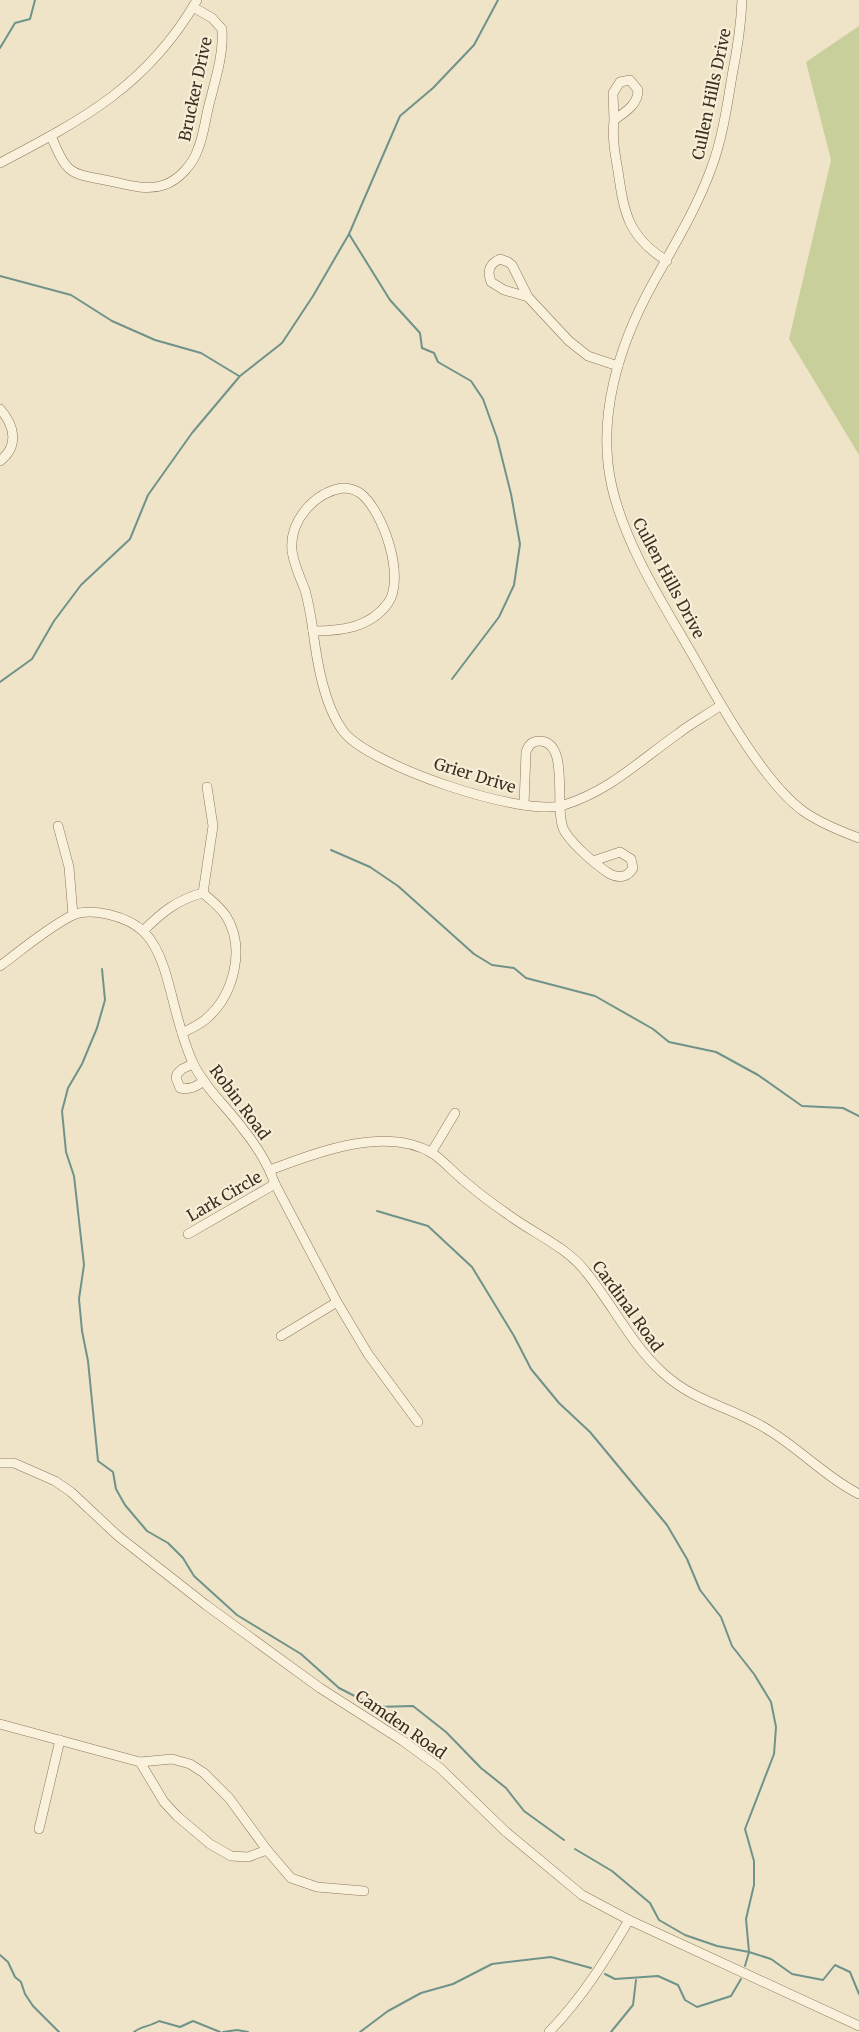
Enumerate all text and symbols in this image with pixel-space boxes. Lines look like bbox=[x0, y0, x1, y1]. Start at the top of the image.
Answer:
street label: Cullen Hills Drive bbox=[687, 26, 735, 162]
street label: Brucker Drive bbox=[174, 35, 216, 143]
street label: Cullen Hills Drive bbox=[629, 514, 709, 642]
street label: Grier Drive bbox=[432, 753, 518, 797]
street label: Robin Road bbox=[205, 1061, 275, 1144]
street label: Lark Circle bbox=[183, 1167, 265, 1225]
street label: Cardinal Road bbox=[588, 1257, 668, 1356]
street label: Camden Road bbox=[352, 1685, 451, 1763]

